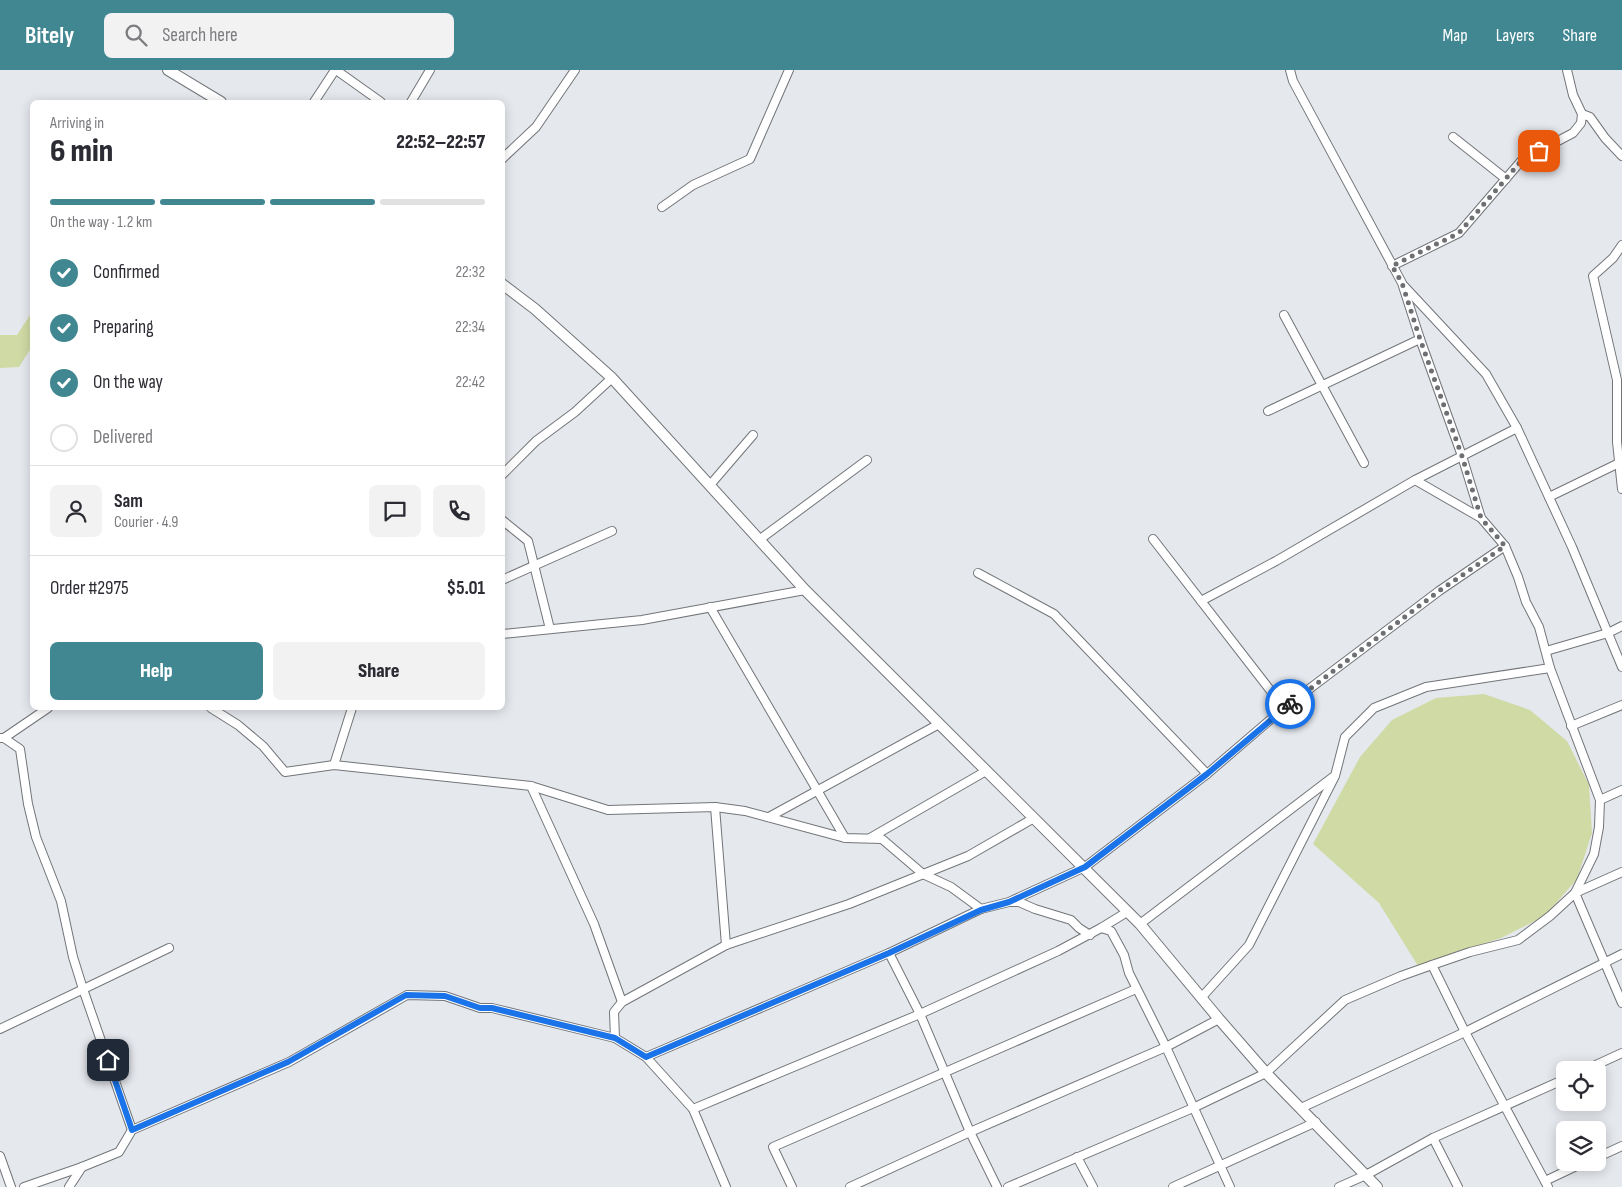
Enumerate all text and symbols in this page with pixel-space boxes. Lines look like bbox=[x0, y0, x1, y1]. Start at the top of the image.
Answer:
search box bbox=[104, 13, 454, 58]
text: Bitely bbox=[25, 21, 74, 50]
icon: search bbox=[122, 21, 150, 49]
text: Search here bbox=[162, 24, 238, 47]
text: Map bbox=[1443, 25, 1468, 46]
text: Layers bbox=[1496, 25, 1535, 46]
text: Share bbox=[1563, 25, 1597, 46]
text: Arriving in bbox=[50, 114, 104, 133]
pin bbox=[1518, 130, 1560, 172]
text: 22:52–22:57 bbox=[396, 131, 485, 154]
text: 6 min bbox=[50, 132, 113, 171]
icon: bag bbox=[1525, 137, 1553, 165]
text: On the way · 1.2 km bbox=[50, 213, 152, 232]
icon: check bbox=[50, 259, 78, 287]
text: Confirmed bbox=[93, 261, 160, 284]
text: 22:32 bbox=[455, 263, 485, 282]
icon: check bbox=[50, 314, 78, 342]
text: Preparing bbox=[93, 316, 154, 339]
text: 22:34 bbox=[455, 318, 485, 337]
icon: check bbox=[50, 369, 78, 397]
text: On the way bbox=[93, 371, 163, 394]
text: 22:42 bbox=[455, 373, 485, 392]
text: Delivered bbox=[93, 426, 153, 449]
button: person bbox=[50, 485, 102, 537]
button: chat bbox=[369, 485, 421, 537]
button: phone bbox=[433, 485, 485, 537]
text: Sam bbox=[114, 490, 143, 513]
text: Courier · 4.9 bbox=[114, 513, 178, 532]
text: Order #2975 bbox=[50, 577, 129, 600]
text: $5.01 bbox=[447, 577, 485, 600]
button: Help bbox=[50, 642, 263, 700]
button: Share bbox=[273, 642, 485, 700]
courier bbox=[1265, 679, 1315, 729]
icon: bike bbox=[1276, 690, 1304, 718]
pin bbox=[87, 1039, 129, 1081]
icon: home bbox=[94, 1046, 122, 1074]
map controls bbox=[1556, 1061, 1606, 1171]
button: locate bbox=[1556, 1061, 1606, 1111]
button: layers bbox=[1556, 1121, 1606, 1171]

